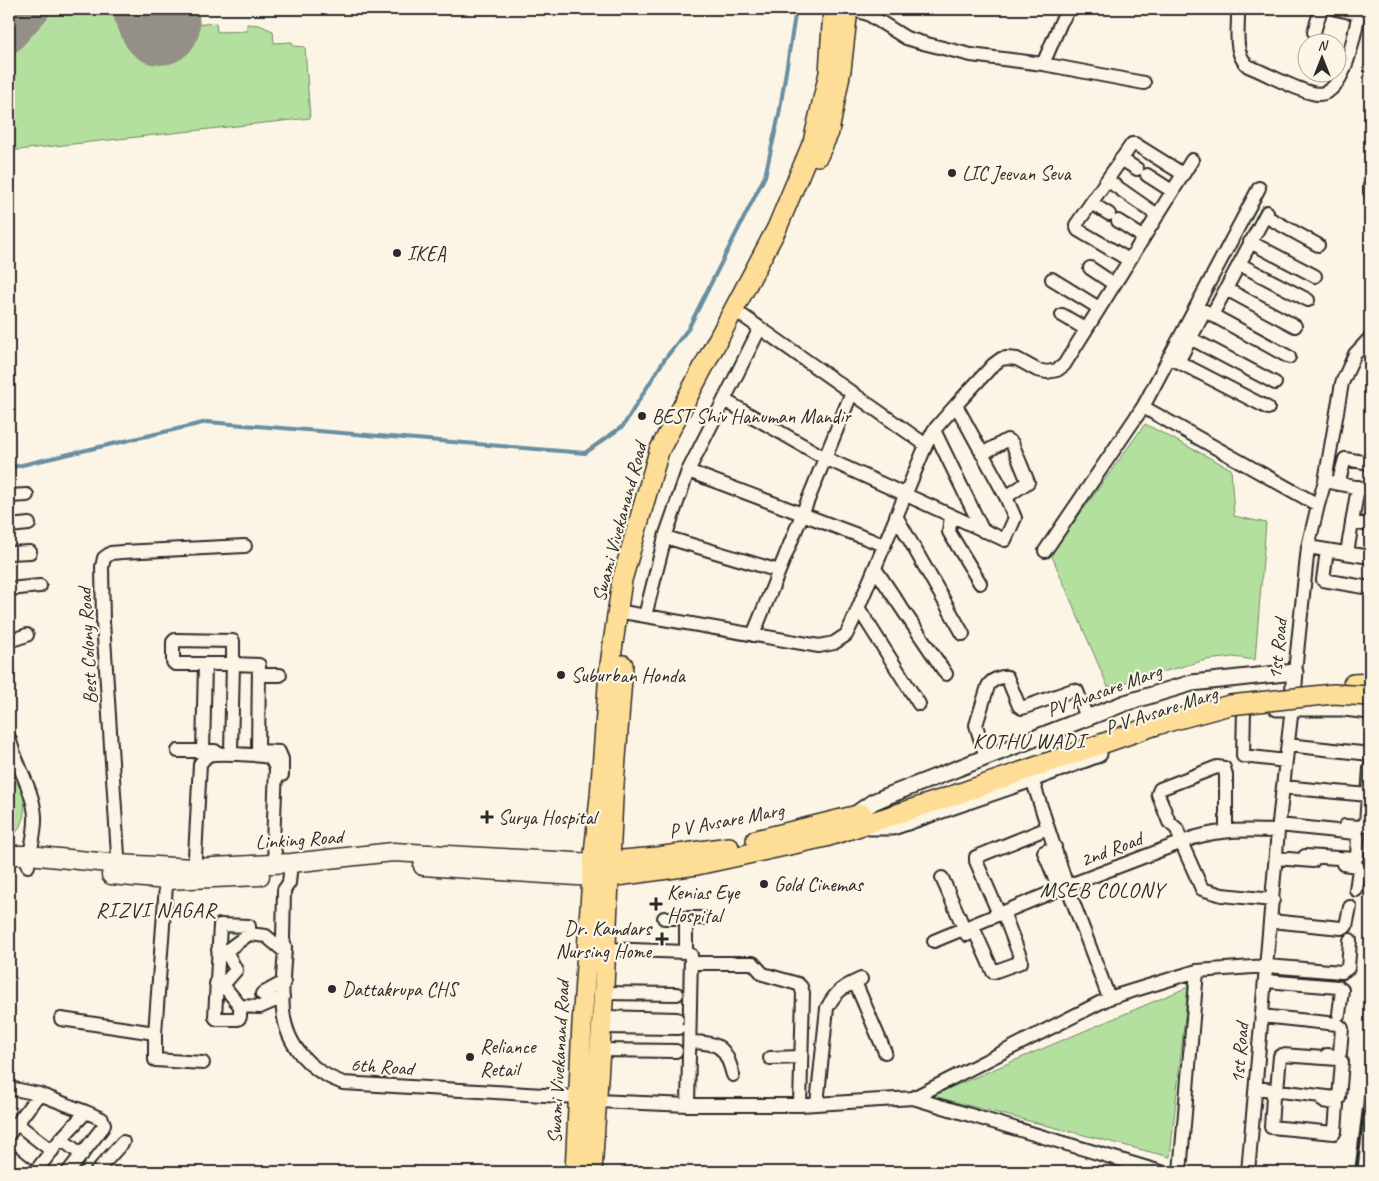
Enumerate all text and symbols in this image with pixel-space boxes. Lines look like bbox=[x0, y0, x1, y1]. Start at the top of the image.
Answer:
north arrow bbox=[1296, 32, 1346, 82]
text: N bbox=[1318, 37, 1329, 54]
place label: LIC Jeevan Seva bbox=[962, 161, 1072, 186]
marker: LIC Jeevan Seva bbox=[946, 167, 958, 179]
place label: IKEA bbox=[407, 241, 447, 266]
marker: IKEA bbox=[391, 247, 403, 259]
place label: BEST Shiv Hanuman Mandir bbox=[652, 404, 852, 429]
marker: BEST Shiv Hanuman Mandir bbox=[636, 410, 648, 422]
street label: Swami Vivekanand Road bbox=[586, 437, 654, 604]
street label: Best Colony Road bbox=[72, 584, 103, 705]
street label: 1st Road bbox=[1262, 614, 1293, 681]
street label: PV Avasare Marg bbox=[1044, 658, 1167, 723]
place label: Suburban Honda bbox=[571, 663, 687, 688]
marker: Suburban Honda bbox=[555, 669, 567, 681]
street label: P V Avsare Marg bbox=[1102, 680, 1222, 740]
district label: KOTHU WADI bbox=[973, 728, 1089, 754]
street label: P V Avsare Marg bbox=[667, 797, 787, 844]
place label: Surya Hospital bbox=[498, 805, 600, 830]
marker: Surya Hospital bbox=[480, 810, 494, 824]
street label: Linking Road bbox=[254, 824, 347, 855]
street label: 2nd Road bbox=[1077, 825, 1149, 873]
place label: Gold Cinemas bbox=[774, 872, 865, 897]
district label: MSEB COLONY bbox=[1040, 877, 1168, 903]
marker: Gold Cinemas bbox=[758, 878, 770, 890]
place label: Kenias Eye Hospital bbox=[667, 880, 741, 928]
district label: RIZVI NAGAR bbox=[96, 897, 218, 923]
marker: Kenias Eye Hospital bbox=[649, 897, 663, 911]
place label: Dr. Kamdars Nursing Home bbox=[556, 916, 653, 964]
marker: Dr. Kamdars Nursing Home bbox=[655, 932, 669, 946]
place label: Dattakrupa CHS bbox=[342, 977, 460, 1002]
street label: Swami Vivekanand Road bbox=[542, 977, 575, 1144]
marker: Dattakrupa CHS bbox=[326, 983, 338, 995]
street label: 1st Road bbox=[1224, 1019, 1255, 1084]
place label: Reliance Retail bbox=[480, 1034, 537, 1082]
marker: Reliance Retail bbox=[464, 1051, 476, 1063]
street label: 6th Road bbox=[350, 1052, 417, 1081]

